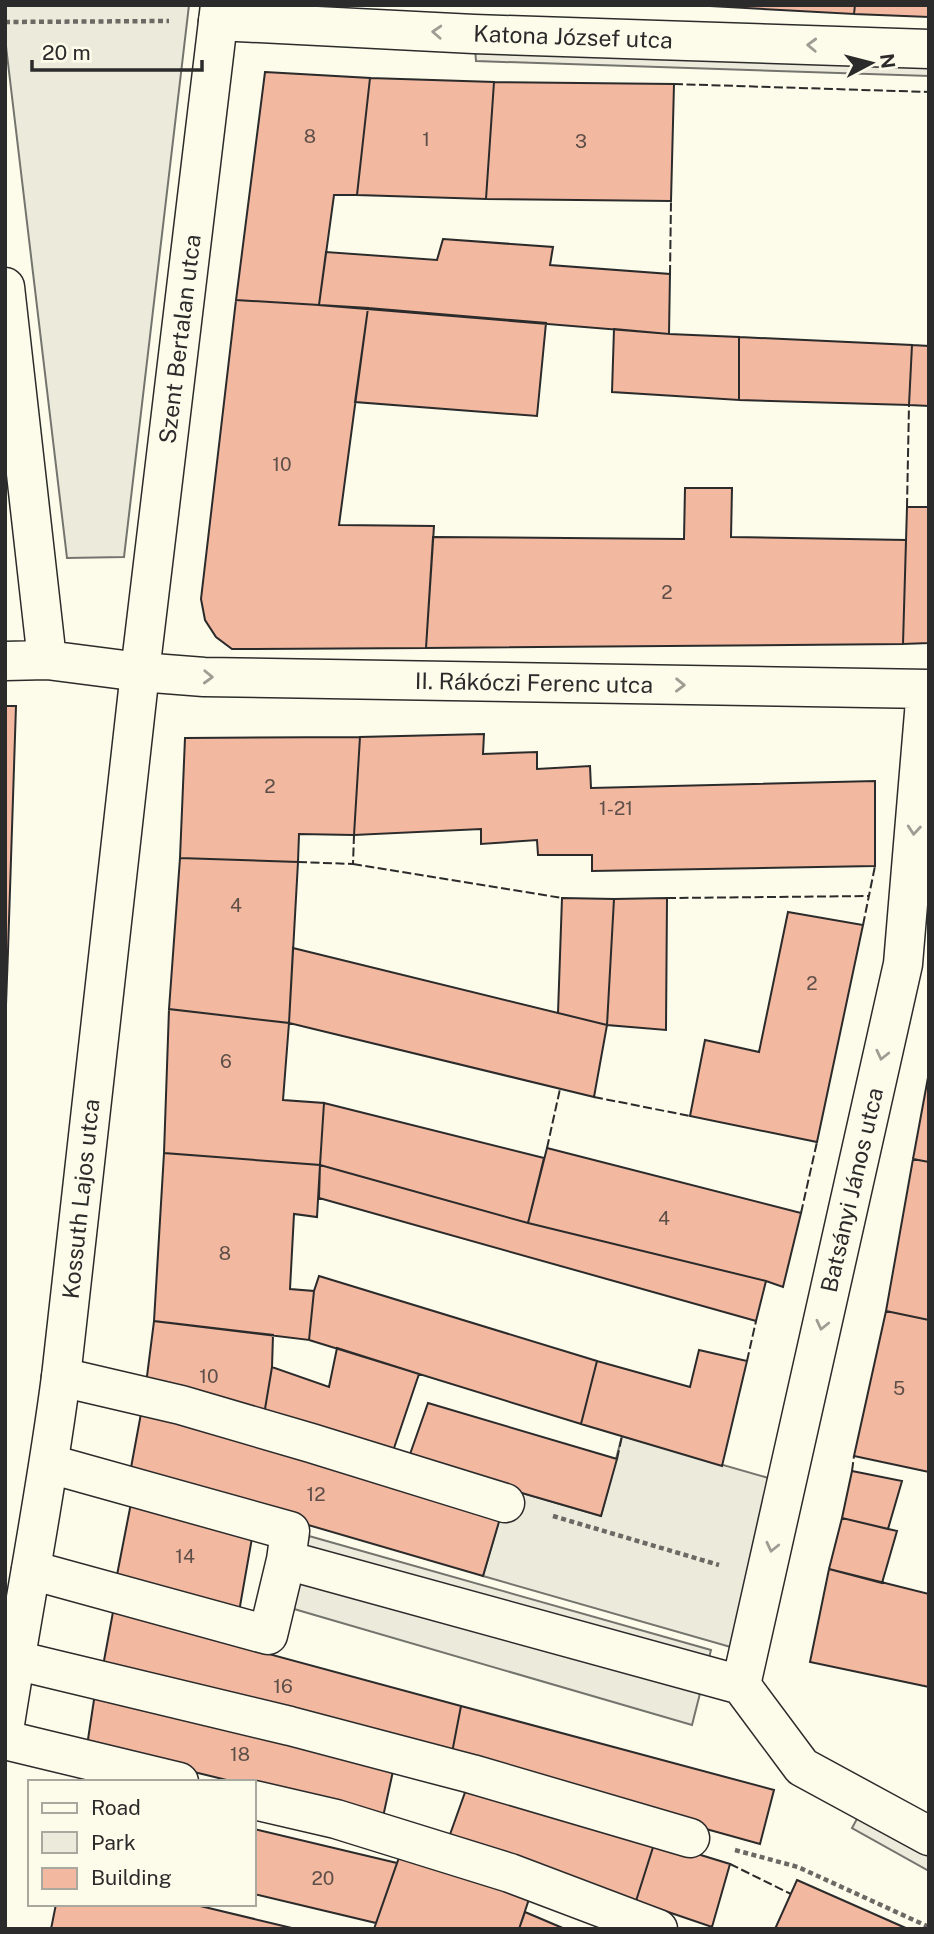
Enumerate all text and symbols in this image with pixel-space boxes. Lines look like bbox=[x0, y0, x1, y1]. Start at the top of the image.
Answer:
street label: Katona József utca bbox=[473, 20, 673, 53]
one-way arrow bbox=[432, 25, 443, 40]
scale bar bbox=[32, 28, 201, 72]
north arrow bbox=[836, 28, 906, 98]
one-way arrow bbox=[806, 38, 817, 53]
text: 20 m bbox=[42, 40, 91, 65]
text: N bbox=[876, 52, 900, 70]
house number: 8 bbox=[304, 125, 316, 147]
house number: 1 bbox=[422, 128, 430, 150]
house number: 3 bbox=[575, 130, 587, 152]
street label: Szent Bertalan utca bbox=[153, 233, 206, 445]
house number: 10 bbox=[272, 453, 292, 475]
house number: 2 bbox=[661, 581, 673, 603]
street label: II. Rákóczi Ferenc utca bbox=[415, 667, 653, 698]
one-way arrow bbox=[203, 670, 214, 685]
one-way arrow bbox=[675, 677, 686, 693]
house number: 2 bbox=[264, 775, 276, 797]
house number: 1-21 bbox=[599, 797, 633, 819]
one-way arrow bbox=[907, 825, 922, 836]
house number: 4 bbox=[230, 894, 242, 916]
house number: 2 bbox=[806, 972, 818, 994]
one-way arrow bbox=[876, 1049, 891, 1061]
house number: 6 bbox=[220, 1050, 232, 1072]
street label: Batsányi János utca bbox=[815, 1085, 888, 1295]
street label: Kossuth Lajos utca bbox=[57, 1098, 104, 1300]
house number: 4 bbox=[658, 1207, 670, 1229]
house number: 8 bbox=[219, 1242, 231, 1264]
one-way arrow bbox=[816, 1319, 830, 1331]
house number: 10 bbox=[199, 1365, 219, 1387]
house number: 5 bbox=[893, 1377, 905, 1399]
house number: 12 bbox=[306, 1483, 326, 1505]
one-way arrow bbox=[766, 1541, 780, 1553]
house number: 14 bbox=[175, 1545, 195, 1567]
house number: 16 bbox=[273, 1675, 293, 1697]
house number: 18 bbox=[230, 1743, 250, 1765]
legend bbox=[28, 1780, 256, 1906]
text: Road bbox=[91, 1795, 141, 1820]
text: Park bbox=[91, 1830, 136, 1855]
text: Building bbox=[91, 1865, 172, 1890]
house number: 20 bbox=[312, 1867, 334, 1889]

